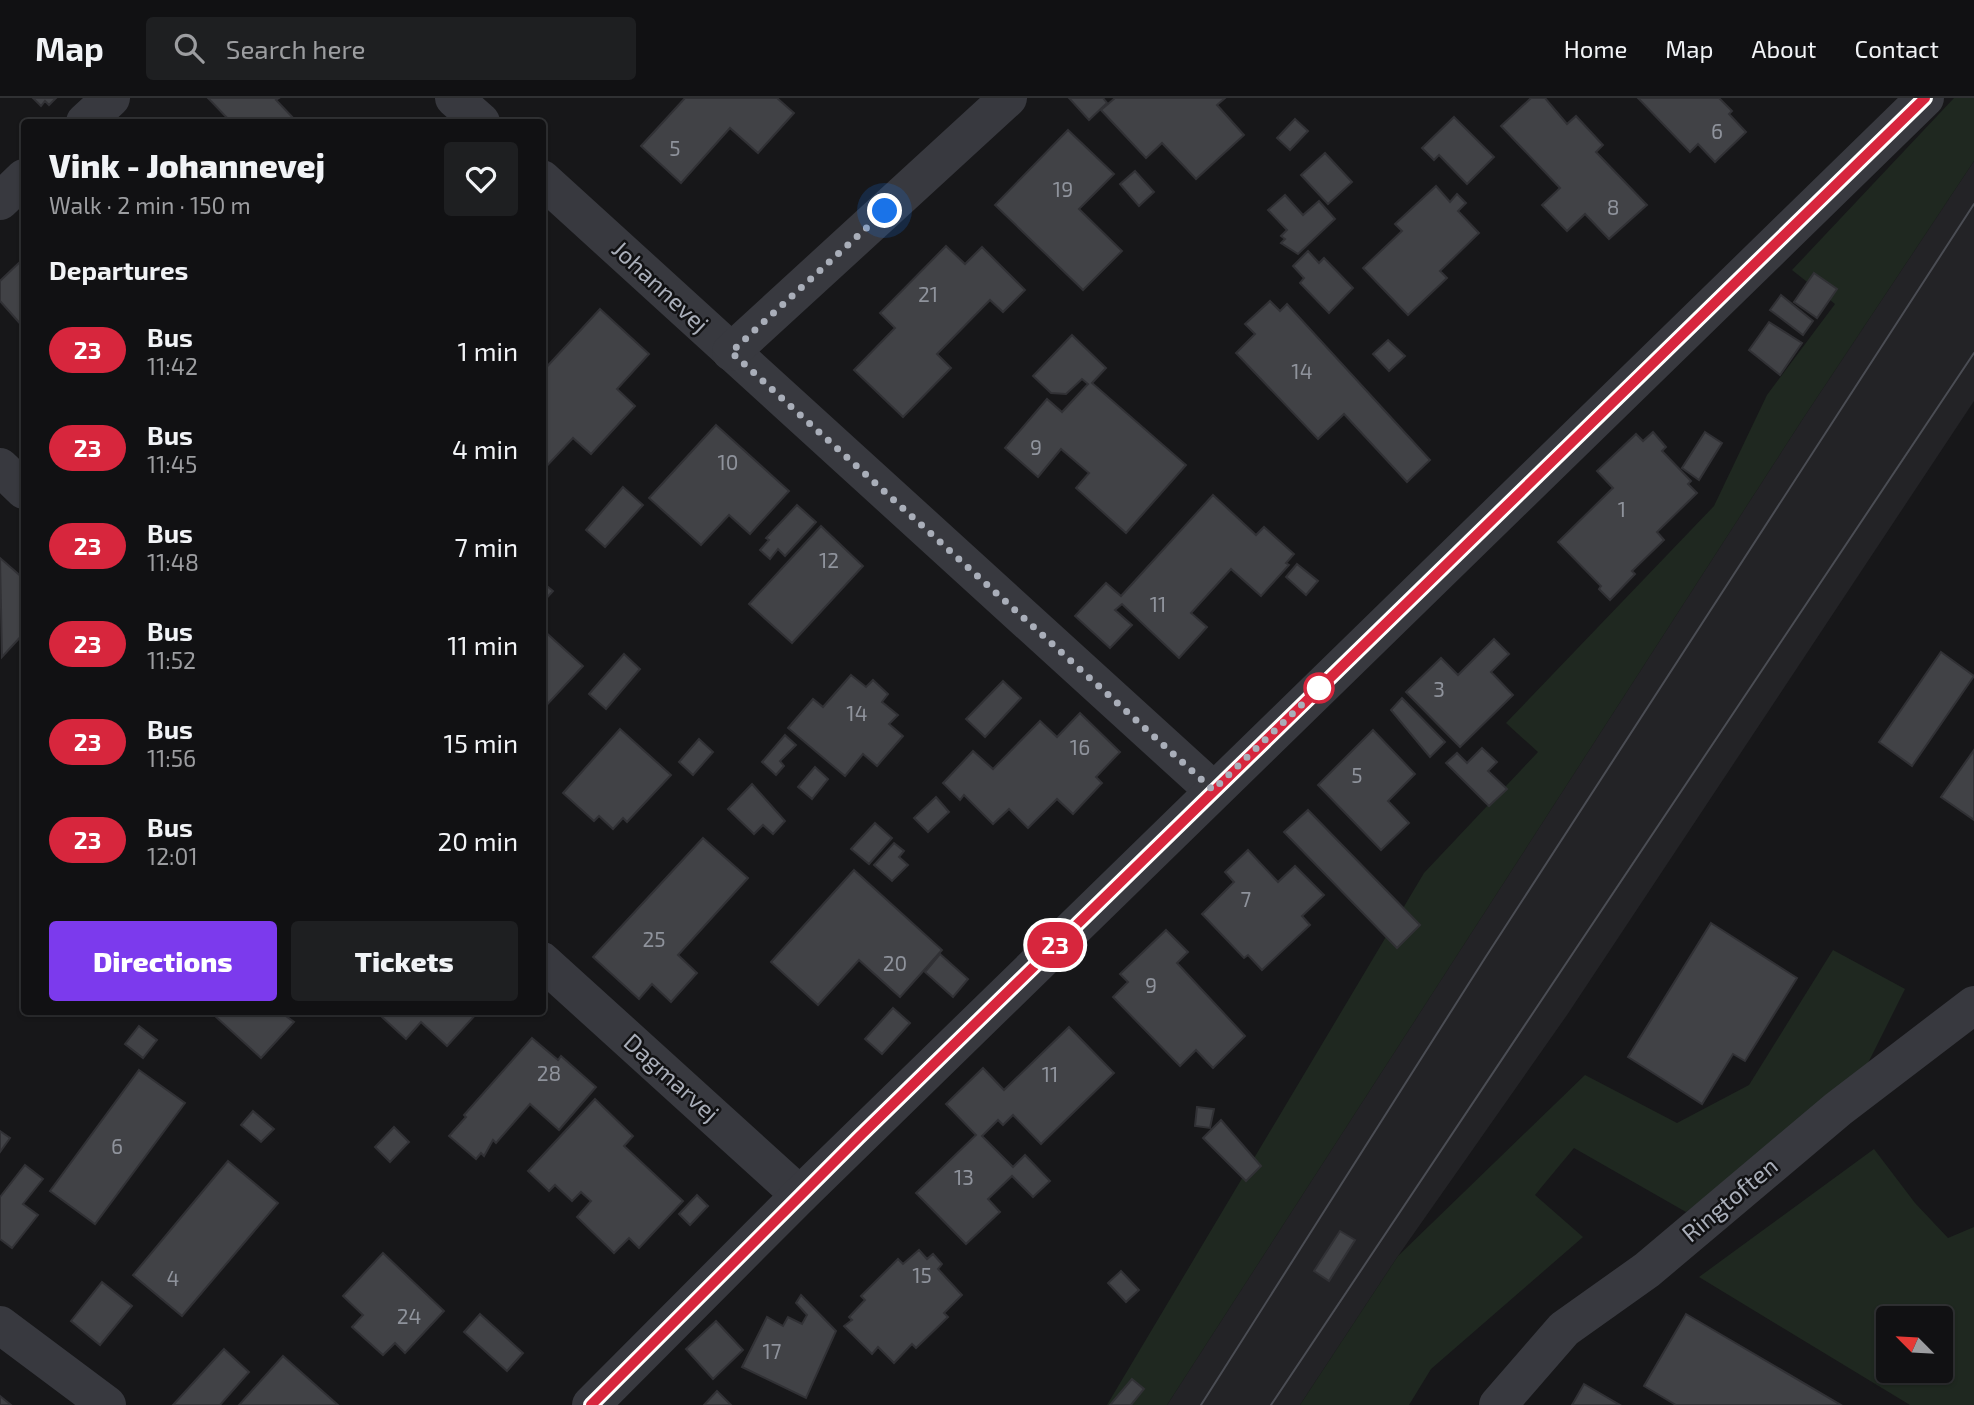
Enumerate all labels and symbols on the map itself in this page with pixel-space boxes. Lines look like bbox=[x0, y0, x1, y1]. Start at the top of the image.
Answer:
house number: 6 bbox=[1711, 118, 1723, 143]
house number: 5 bbox=[669, 135, 681, 160]
house number: 19 bbox=[1053, 176, 1073, 201]
your location bbox=[867, 193, 902, 228]
house number: 8 bbox=[1607, 194, 1619, 219]
street label: Johannevej bbox=[607, 234, 715, 338]
house number: 21 bbox=[918, 281, 938, 306]
house number: 14 bbox=[1291, 358, 1313, 383]
house number: 9 bbox=[1030, 434, 1042, 459]
house number: 10 bbox=[717, 449, 739, 474]
house number: 1 bbox=[1618, 496, 1626, 521]
house number: 12 bbox=[819, 547, 839, 572]
house number: 11 bbox=[1150, 591, 1166, 616]
unlabelled marker bbox=[1304, 673, 1334, 703]
house number: 3 bbox=[1433, 676, 1445, 701]
house number: 14 bbox=[846, 700, 868, 725]
house number: 16 bbox=[1070, 734, 1090, 759]
house number: 5 bbox=[1351, 762, 1363, 787]
house number: 7 bbox=[1241, 886, 1252, 911]
line badge: 23 bbox=[1024, 922, 1086, 968]
house number: 25 bbox=[642, 926, 666, 951]
house number: 20 bbox=[883, 950, 907, 975]
house number: 9 bbox=[1145, 972, 1157, 997]
street label: Dagmarvej bbox=[619, 1027, 725, 1127]
house number: 28 bbox=[537, 1060, 561, 1085]
house number: 11 bbox=[1042, 1061, 1058, 1086]
house number: 6 bbox=[111, 1133, 123, 1158]
street label: Ringtoften bbox=[1675, 1150, 1783, 1247]
house number: 13 bbox=[954, 1164, 974, 1189]
house number: 15 bbox=[912, 1262, 932, 1287]
house number: 4 bbox=[167, 1265, 179, 1290]
house number: 24 bbox=[397, 1303, 421, 1328]
north arrow bbox=[1876, 1306, 1953, 1382]
house number: 17 bbox=[762, 1338, 782, 1363]

